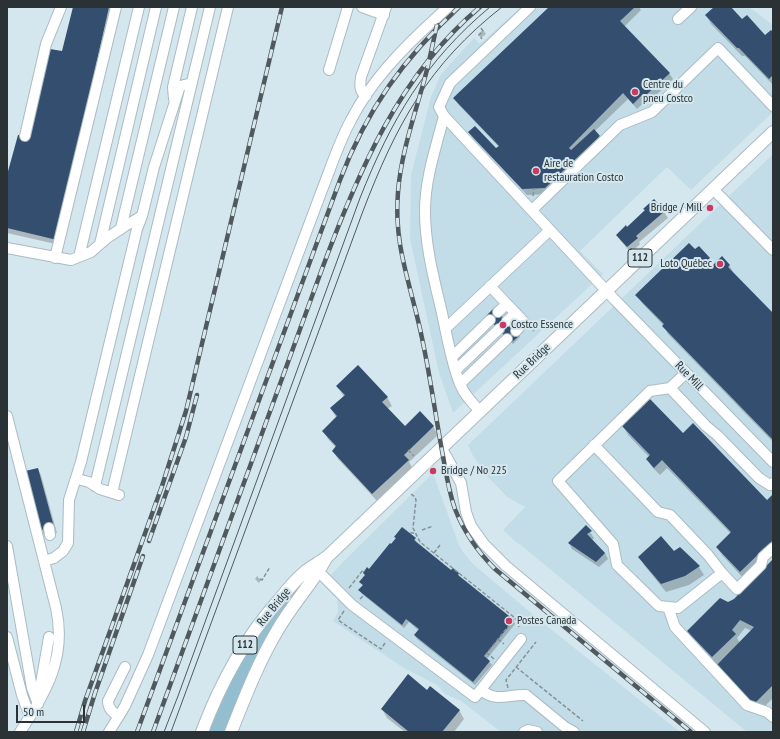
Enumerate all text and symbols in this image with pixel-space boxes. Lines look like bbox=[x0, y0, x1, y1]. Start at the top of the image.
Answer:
place label: Centre du pneu Costco bbox=[643, 78, 693, 106]
marker: Centre du pneu Costco bbox=[630, 87, 640, 97]
place label: Aire de restauration Costco bbox=[544, 157, 623, 185]
marker: Aire de restauration Costco bbox=[531, 166, 541, 176]
place label: Bridge / Mill bbox=[651, 201, 702, 215]
marker: Bridge / Mill bbox=[705, 203, 715, 213]
road number: 112 bbox=[628, 249, 652, 267]
place label: Loto Québec bbox=[660, 257, 712, 271]
marker: Loto Québec bbox=[715, 259, 725, 269]
place label: Costco Essence bbox=[511, 318, 573, 332]
marker: Costco Essence bbox=[498, 320, 508, 330]
street label: Rue Bridge bbox=[511, 340, 553, 382]
street label: Rue Mill bbox=[672, 359, 706, 393]
place label: Bridge / No 225 bbox=[441, 464, 507, 478]
marker: Bridge / No 225 bbox=[428, 466, 438, 476]
street label: Rue Bridge bbox=[254, 585, 294, 629]
place label: Postes Canada bbox=[517, 614, 576, 628]
marker: Postes Canada bbox=[504, 616, 514, 626]
road number: 112 bbox=[233, 636, 257, 654]
scale bar bbox=[18, 697, 87, 723]
text: 50 m bbox=[23, 704, 44, 719]

